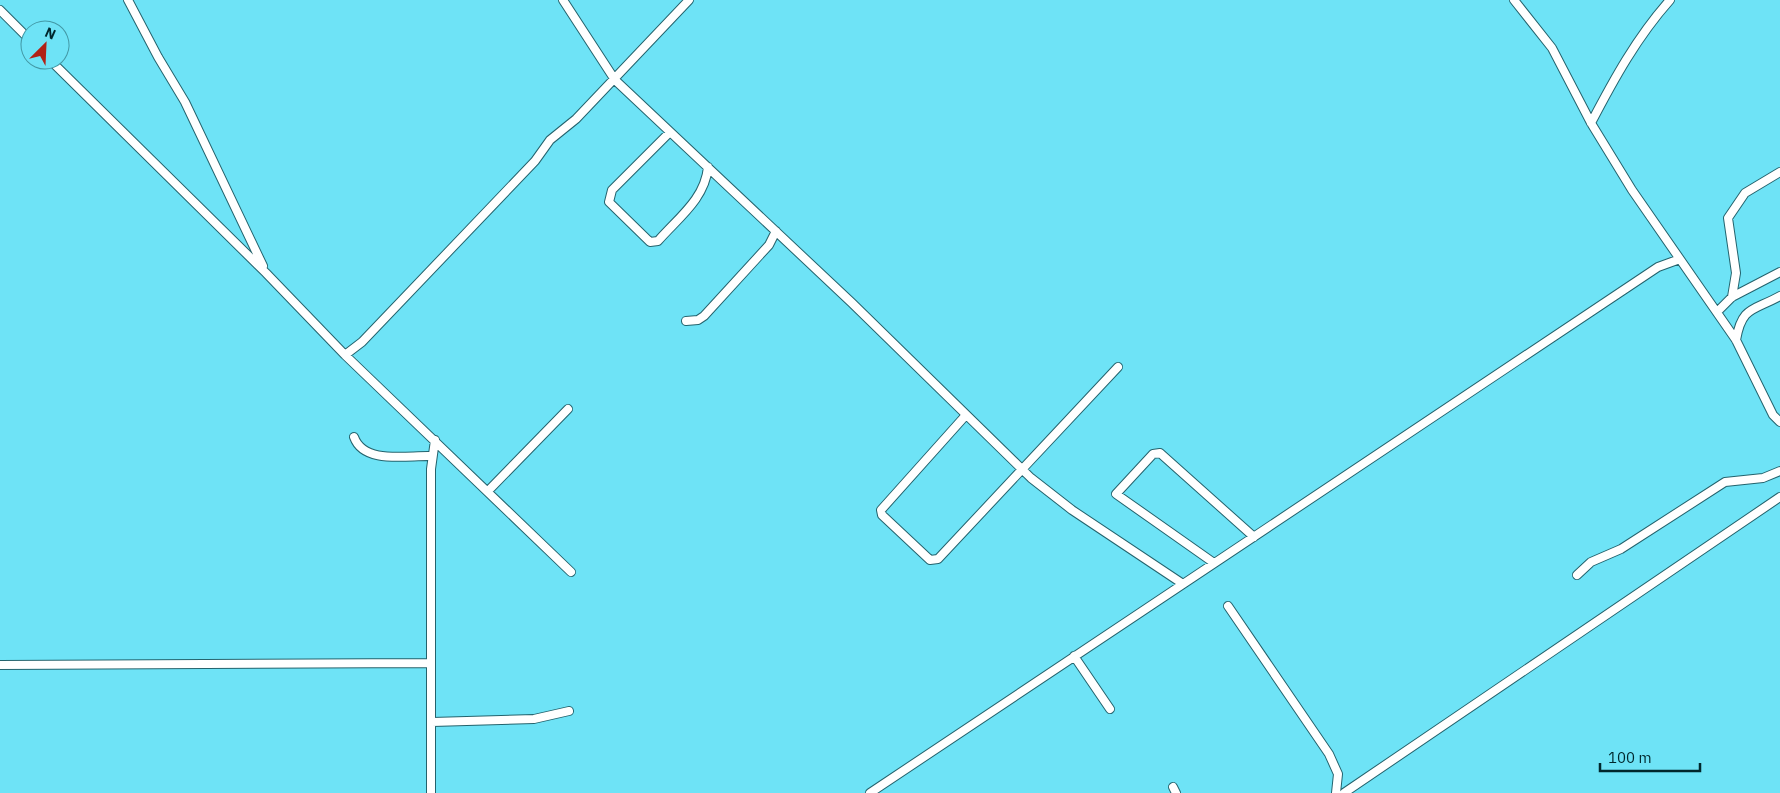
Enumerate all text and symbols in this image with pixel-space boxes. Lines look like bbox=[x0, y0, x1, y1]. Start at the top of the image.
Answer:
north arrow bbox=[20, 20, 70, 70]
text: N bbox=[42, 23, 59, 43]
scale bar bbox=[1600, 740, 1700, 772]
text: 100 m bbox=[1608, 748, 1652, 767]

